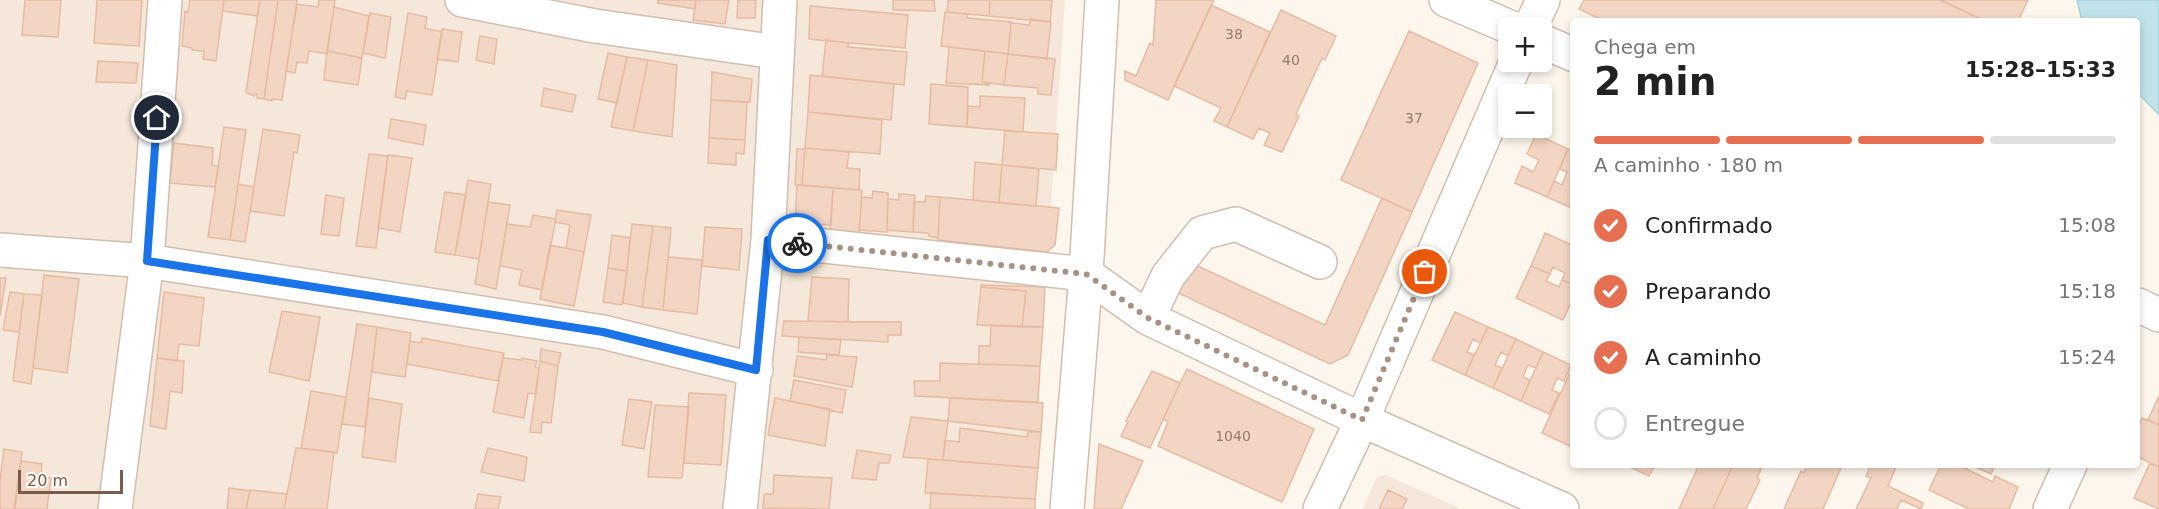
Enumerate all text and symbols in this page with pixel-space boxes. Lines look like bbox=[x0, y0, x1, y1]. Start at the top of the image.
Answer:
map controls bbox=[1498, 18, 1552, 138]
button: + bbox=[1498, 18, 1552, 72]
house number: 38 bbox=[1225, 26, 1243, 42]
text: Chega em bbox=[1594, 35, 1696, 59]
house number: 40 bbox=[1282, 52, 1300, 68]
text: 15:28–15:33 bbox=[1965, 57, 2116, 82]
text: 2 min bbox=[1594, 59, 1716, 104]
button: − bbox=[1498, 84, 1552, 138]
pin bbox=[131, 92, 182, 143]
icon: home bbox=[140, 101, 173, 134]
house number: 37 bbox=[1405, 110, 1423, 126]
text: A caminho · 180 m bbox=[1594, 153, 1783, 177]
icon: check bbox=[1594, 209, 1627, 242]
courier bbox=[767, 213, 827, 273]
text: Confirmado bbox=[1645, 213, 1773, 238]
text: 15:08 bbox=[2058, 213, 2116, 237]
icon: bike bbox=[781, 227, 814, 260]
pin bbox=[1399, 246, 1450, 297]
icon: bag bbox=[1408, 255, 1441, 288]
icon: check bbox=[1594, 275, 1627, 308]
text: Preparando bbox=[1645, 279, 1771, 304]
text: 15:18 bbox=[2058, 279, 2116, 303]
icon: check bbox=[1594, 341, 1627, 374]
text: A caminho bbox=[1645, 345, 1762, 370]
text: 15:24 bbox=[2058, 345, 2116, 369]
text: Entregue bbox=[1645, 411, 1745, 436]
house number: 1040 bbox=[1215, 428, 1251, 444]
scale bar bbox=[18, 467, 123, 494]
text: 20 m bbox=[27, 471, 68, 490]

